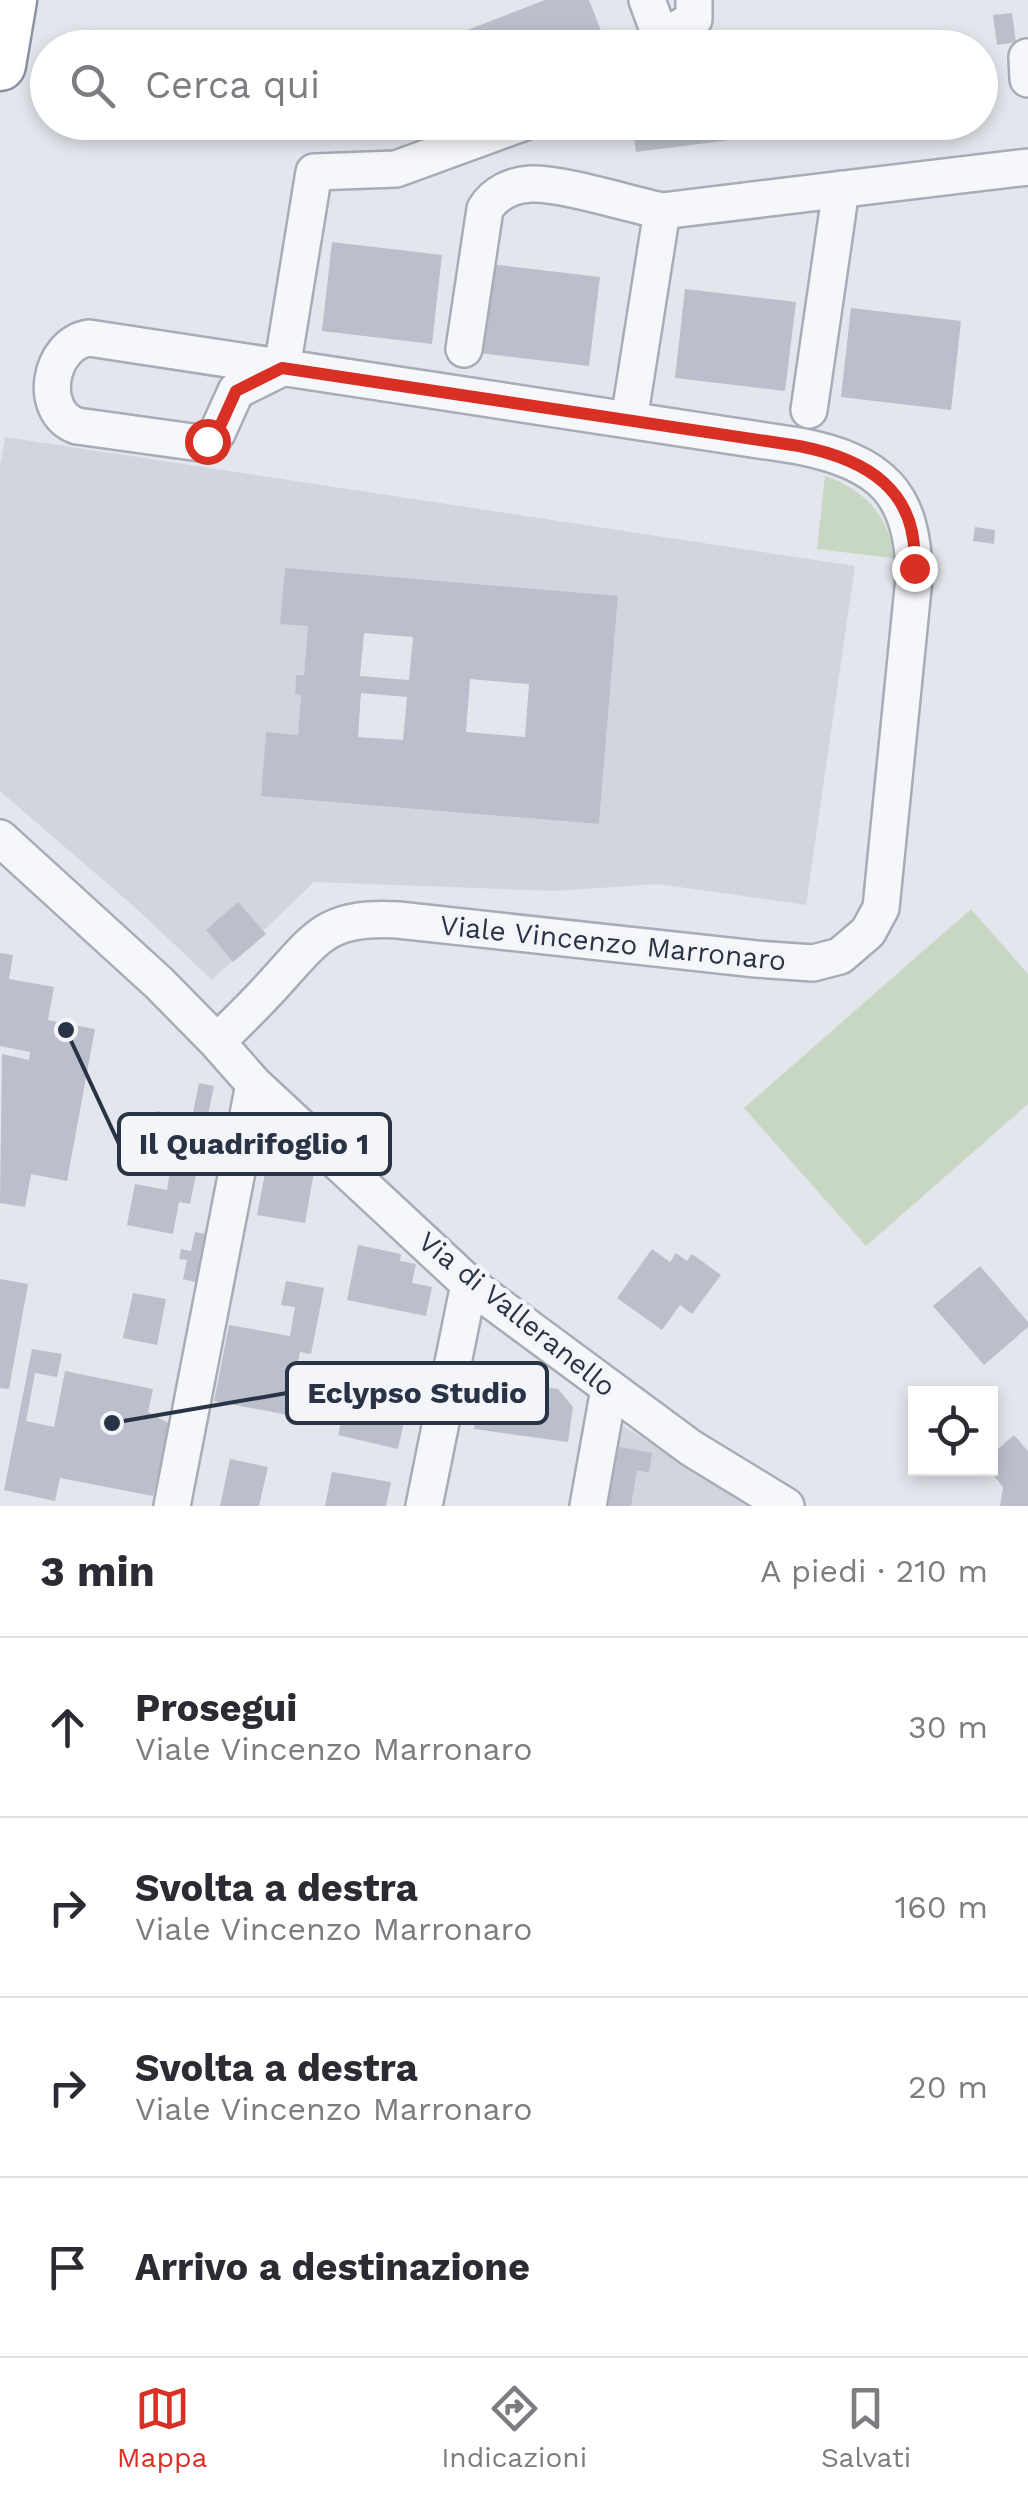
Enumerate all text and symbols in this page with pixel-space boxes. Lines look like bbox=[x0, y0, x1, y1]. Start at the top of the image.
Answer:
search box bbox=[30, 30, 998, 140]
icon: search bbox=[65, 58, 120, 113]
text: Cerca qui bbox=[145, 63, 320, 107]
route start bbox=[185, 419, 231, 465]
route end bbox=[892, 546, 938, 592]
street label: Viale Vincenzo Marronaro bbox=[438, 908, 788, 978]
callout: Il Quadrifoglio 1 bbox=[119, 1114, 390, 1174]
text: Il Quadrifoglio 1 bbox=[139, 1126, 369, 1161]
street label: Via di Valleranello bbox=[412, 1224, 622, 1404]
callout: Eclypso Studio bbox=[287, 1363, 547, 1423]
text: Eclypso Studio bbox=[307, 1375, 527, 1410]
map controls bbox=[908, 1386, 998, 1476]
button: locate bbox=[908, 1386, 998, 1476]
text: 3 min bbox=[40, 1547, 155, 1596]
text: A piedi · 210 m bbox=[760, 1552, 988, 1590]
text: Prosegui bbox=[135, 1686, 297, 1730]
icon: ahead bbox=[40, 1700, 95, 1755]
text: 30 m bbox=[908, 1708, 988, 1746]
text: Viale Vincenzo Marronaro bbox=[135, 1730, 532, 1768]
text: Svolta a destra bbox=[135, 1866, 418, 1910]
icon: right bbox=[40, 1880, 95, 1935]
text: 160 m bbox=[895, 1888, 988, 1926]
text: Viale Vincenzo Marronaro bbox=[135, 1910, 532, 1948]
text: Svolta a destra bbox=[135, 2046, 418, 2090]
icon: right bbox=[40, 2060, 95, 2115]
text: 20 m bbox=[908, 2068, 988, 2106]
text: Viale Vincenzo Marronaro bbox=[135, 2090, 532, 2128]
icon: arrive bbox=[40, 2240, 95, 2295]
text: Arrivo a destinazione bbox=[135, 2245, 530, 2289]
tab: Mappa bbox=[117, 2381, 207, 2474]
tab: Indicazioni bbox=[441, 2381, 587, 2474]
tab: Salvati bbox=[821, 2381, 911, 2474]

